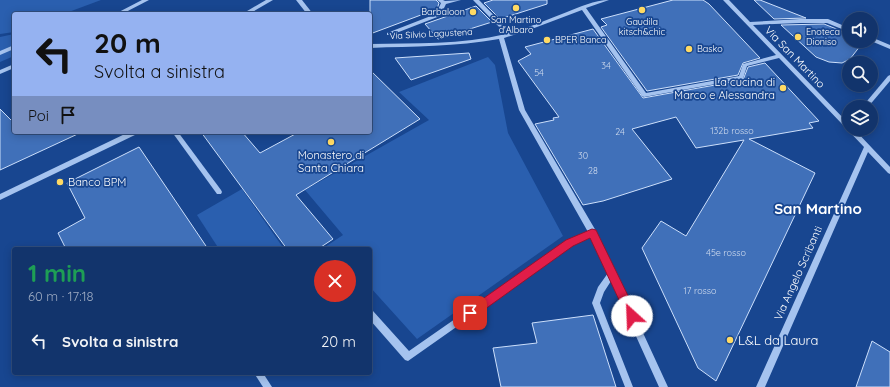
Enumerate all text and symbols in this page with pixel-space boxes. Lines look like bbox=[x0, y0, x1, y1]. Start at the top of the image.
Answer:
marker: San Martino d'Albaro bbox=[511, 3, 521, 13]
marker: Gaudila kitsch&chic bbox=[637, 5, 647, 15]
place label: Barbaloon bbox=[421, 6, 465, 17]
marker: Barbaloon bbox=[468, 7, 478, 17]
map controls bbox=[842, 12, 878, 136]
button: sound bbox=[842, 12, 878, 48]
place label: San Martino d'Albaro bbox=[491, 14, 541, 35]
place label: Gaudila kitsch&chic bbox=[619, 16, 666, 37]
street label: Via San Martino bbox=[762, 23, 828, 91]
text: 20 m bbox=[94, 25, 161, 60]
street label: Via Silvio Lagustena bbox=[389, 26, 473, 41]
place label: Enoteca Dioniso bbox=[806, 26, 840, 47]
icon: left bbox=[28, 28, 80, 80]
marker: Enoteca Dioniso bbox=[793, 32, 803, 42]
place label: BPER Banca bbox=[555, 34, 606, 45]
marker: BPER Banca bbox=[542, 35, 552, 45]
place label: Basko bbox=[697, 43, 723, 54]
marker: Basko bbox=[684, 44, 694, 54]
button: search bbox=[842, 56, 878, 92]
text: Svolta a sinistra bbox=[94, 60, 225, 83]
house number: 34 bbox=[601, 60, 611, 71]
house number: 54 bbox=[534, 67, 544, 78]
place label: La cucina di Marco e Alessandra bbox=[674, 75, 775, 102]
marker: La cucina di Marco e Alessandra bbox=[778, 83, 788, 93]
button: layers bbox=[842, 100, 878, 136]
icon: arrive bbox=[57, 104, 79, 126]
text: Poi bbox=[28, 106, 49, 125]
house number: 132b rosso bbox=[710, 125, 754, 136]
house number: 24 bbox=[615, 126, 625, 137]
marker: Monastero di Santa Chiara bbox=[326, 137, 336, 147]
place label: Monastero di Santa Chiara bbox=[298, 148, 364, 175]
house number: 30 bbox=[578, 150, 588, 161]
house number: 28 bbox=[588, 165, 598, 176]
place label: Banco BPM bbox=[68, 175, 126, 189]
marker: Banco BPM bbox=[55, 177, 65, 187]
district label: San Martino bbox=[774, 199, 862, 218]
street label: Via Angelo Scribanti bbox=[771, 224, 825, 322]
house number: 45e rosso bbox=[706, 247, 746, 258]
text: 1 min bbox=[28, 258, 86, 288]
button: close bbox=[314, 260, 356, 302]
house number: 17 rosso bbox=[684, 285, 717, 296]
text: 60 m · 17:18 bbox=[28, 288, 94, 304]
position arrow bbox=[611, 295, 653, 337]
pin bbox=[453, 296, 487, 330]
icon: arrive bbox=[459, 302, 481, 324]
icon: left bbox=[28, 330, 50, 352]
text: Svolta a sinistra bbox=[62, 332, 178, 351]
text: 20 m bbox=[321, 332, 356, 351]
place label: L&L da Laura bbox=[738, 332, 818, 348]
marker: L&L da Laura bbox=[725, 335, 735, 345]

